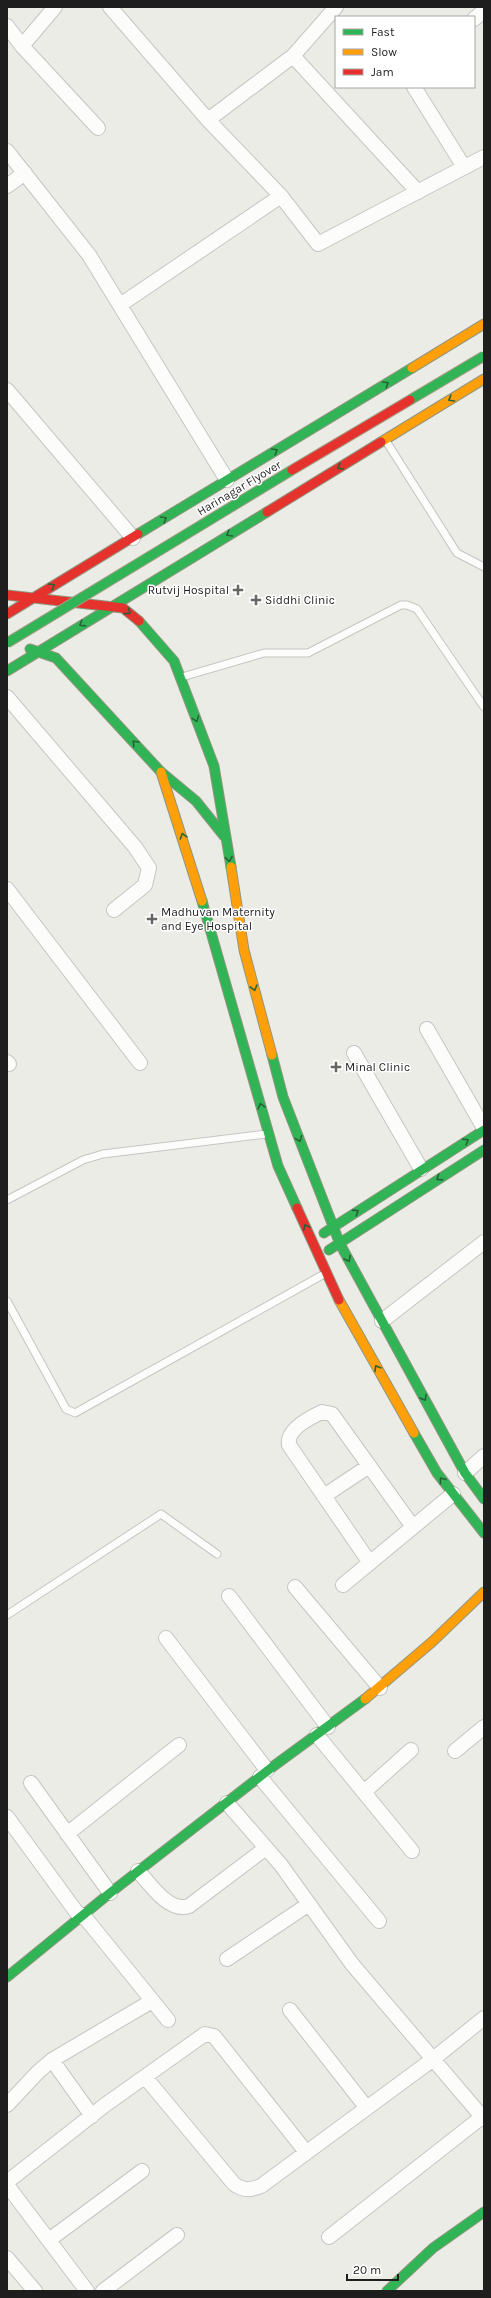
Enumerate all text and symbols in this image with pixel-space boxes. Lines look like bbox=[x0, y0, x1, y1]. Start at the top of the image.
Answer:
legend bbox=[335, 16, 475, 88]
text: Fast bbox=[371, 25, 395, 39]
text: Slow bbox=[371, 45, 397, 59]
text: Jam bbox=[371, 65, 394, 79]
one-way arrow bbox=[382, 381, 389, 388]
one-way arrow bbox=[448, 394, 455, 402]
one-way arrow bbox=[271, 449, 278, 456]
street label: Harinagar Flyover bbox=[195, 457, 284, 519]
one-way arrow bbox=[337, 462, 344, 469]
one-way arrow bbox=[159, 517, 166, 524]
one-way arrow bbox=[226, 529, 233, 537]
place label: Rutvij Hospital bbox=[148, 583, 229, 597]
one-way arrow bbox=[48, 584, 55, 591]
marker: Rutvij Hospital bbox=[232, 584, 244, 596]
place label: Siddhi Clinic bbox=[265, 593, 335, 607]
marker: Siddhi Clinic bbox=[250, 594, 262, 606]
one-way arrow bbox=[123, 607, 130, 614]
one-way arrow bbox=[79, 619, 86, 626]
one-way arrow bbox=[192, 716, 200, 723]
one-way arrow bbox=[133, 741, 140, 748]
one-way arrow bbox=[179, 833, 188, 840]
one-way arrow bbox=[224, 856, 233, 862]
place label: Madhuvan Maternity and Eye Hospital bbox=[161, 905, 275, 933]
marker: Madhuvan Maternity and Eye Hospital bbox=[146, 913, 158, 925]
one-way arrow bbox=[249, 984, 258, 991]
place label: Minal Clinic bbox=[345, 1060, 410, 1074]
marker: Minal Clinic bbox=[330, 1061, 342, 1073]
one-way arrow bbox=[257, 1102, 265, 1109]
one-way arrow bbox=[295, 1135, 303, 1142]
one-way arrow bbox=[461, 1139, 468, 1146]
one-way arrow bbox=[436, 1174, 443, 1181]
one-way arrow bbox=[352, 1209, 359, 1217]
one-way arrow bbox=[303, 1224, 311, 1231]
one-way arrow bbox=[344, 1255, 351, 1262]
one-way arrow bbox=[374, 1365, 381, 1372]
one-way arrow bbox=[419, 1394, 427, 1401]
one-way arrow bbox=[440, 1478, 447, 1485]
scale bar bbox=[347, 2256, 398, 2282]
text: 20 m bbox=[353, 2263, 381, 2277]

